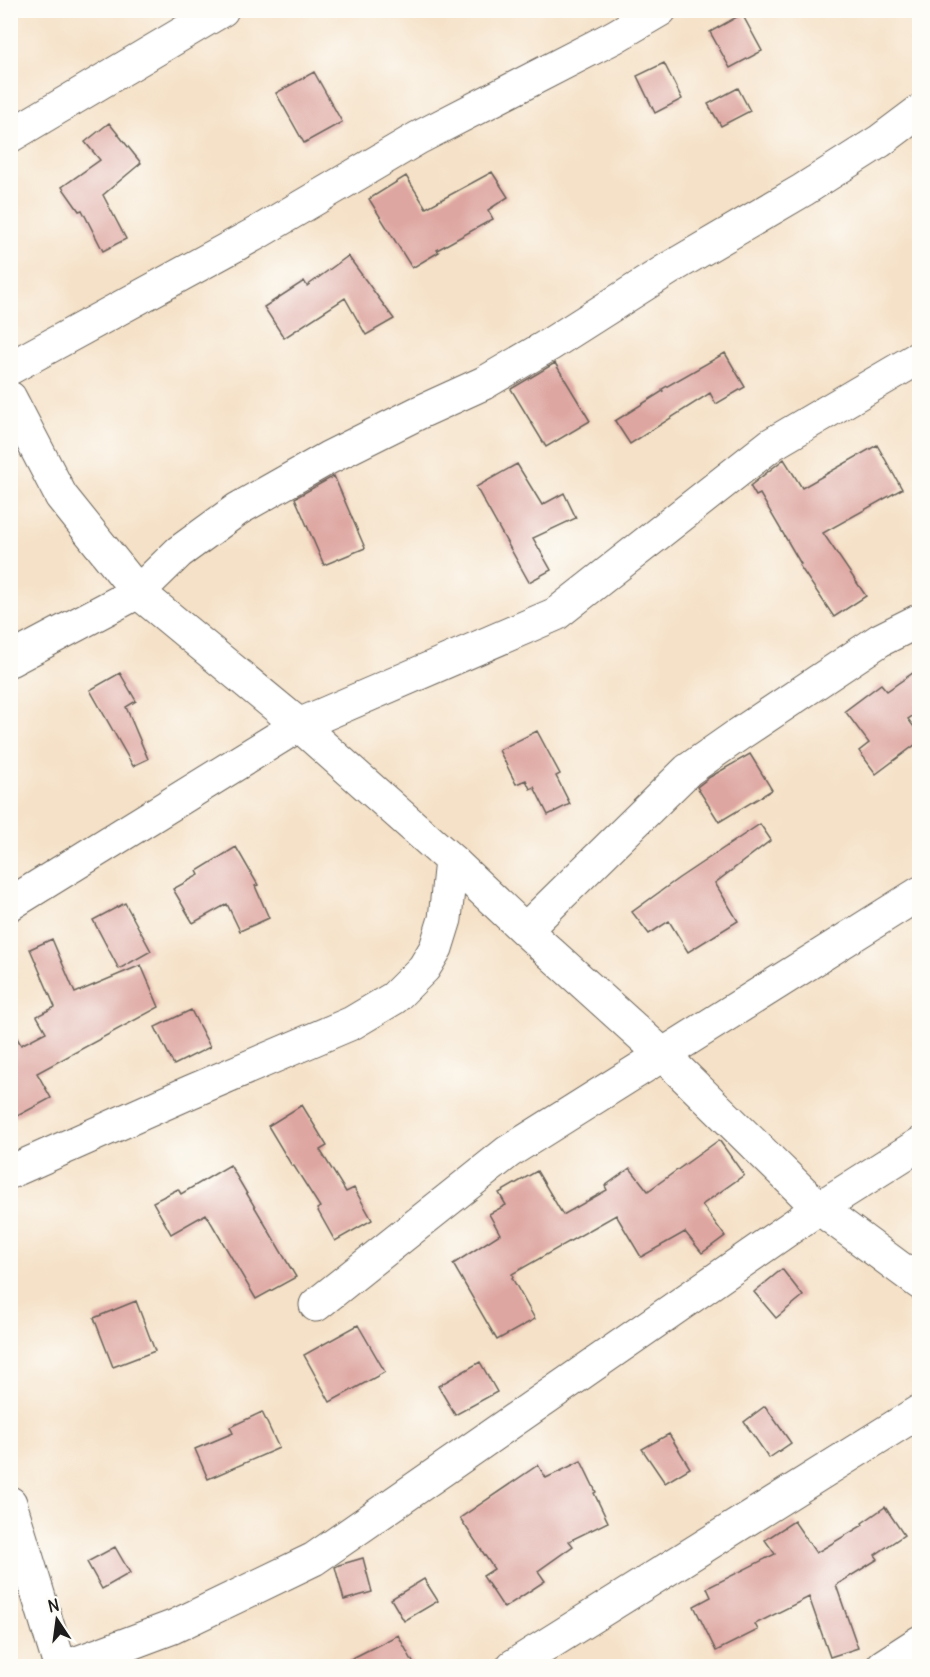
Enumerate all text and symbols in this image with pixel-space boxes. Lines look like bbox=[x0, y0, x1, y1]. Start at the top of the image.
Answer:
north arrow bbox=[27, 1590, 87, 1650]
text: N bbox=[46, 1594, 61, 1616]

